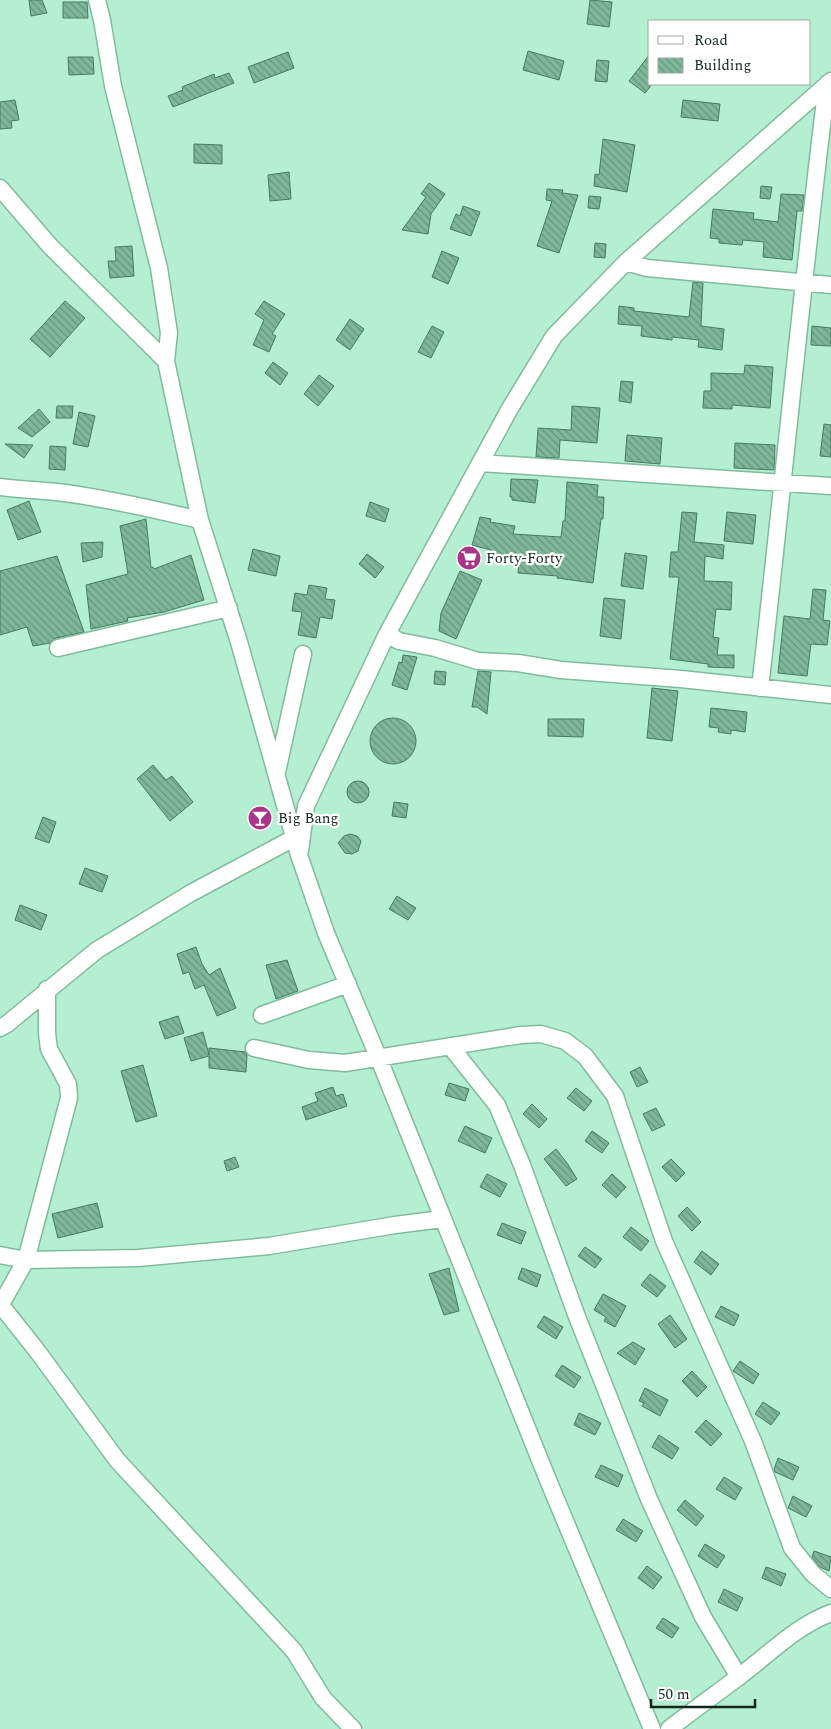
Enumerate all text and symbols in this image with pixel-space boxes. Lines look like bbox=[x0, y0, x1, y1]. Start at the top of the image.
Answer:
legend bbox=[648, 20, 811, 85]
text: Road bbox=[694, 29, 728, 52]
text: Building bbox=[694, 54, 751, 77]
supermarket icon: Forty-Forty bbox=[456, 545, 482, 571]
place label: Forty-Forty bbox=[486, 547, 563, 570]
bar icon: Big Bang bbox=[247, 805, 273, 831]
place label: Big Bang bbox=[278, 807, 339, 830]
scale bar bbox=[651, 1676, 755, 1708]
text: 50 m bbox=[658, 1683, 690, 1706]

